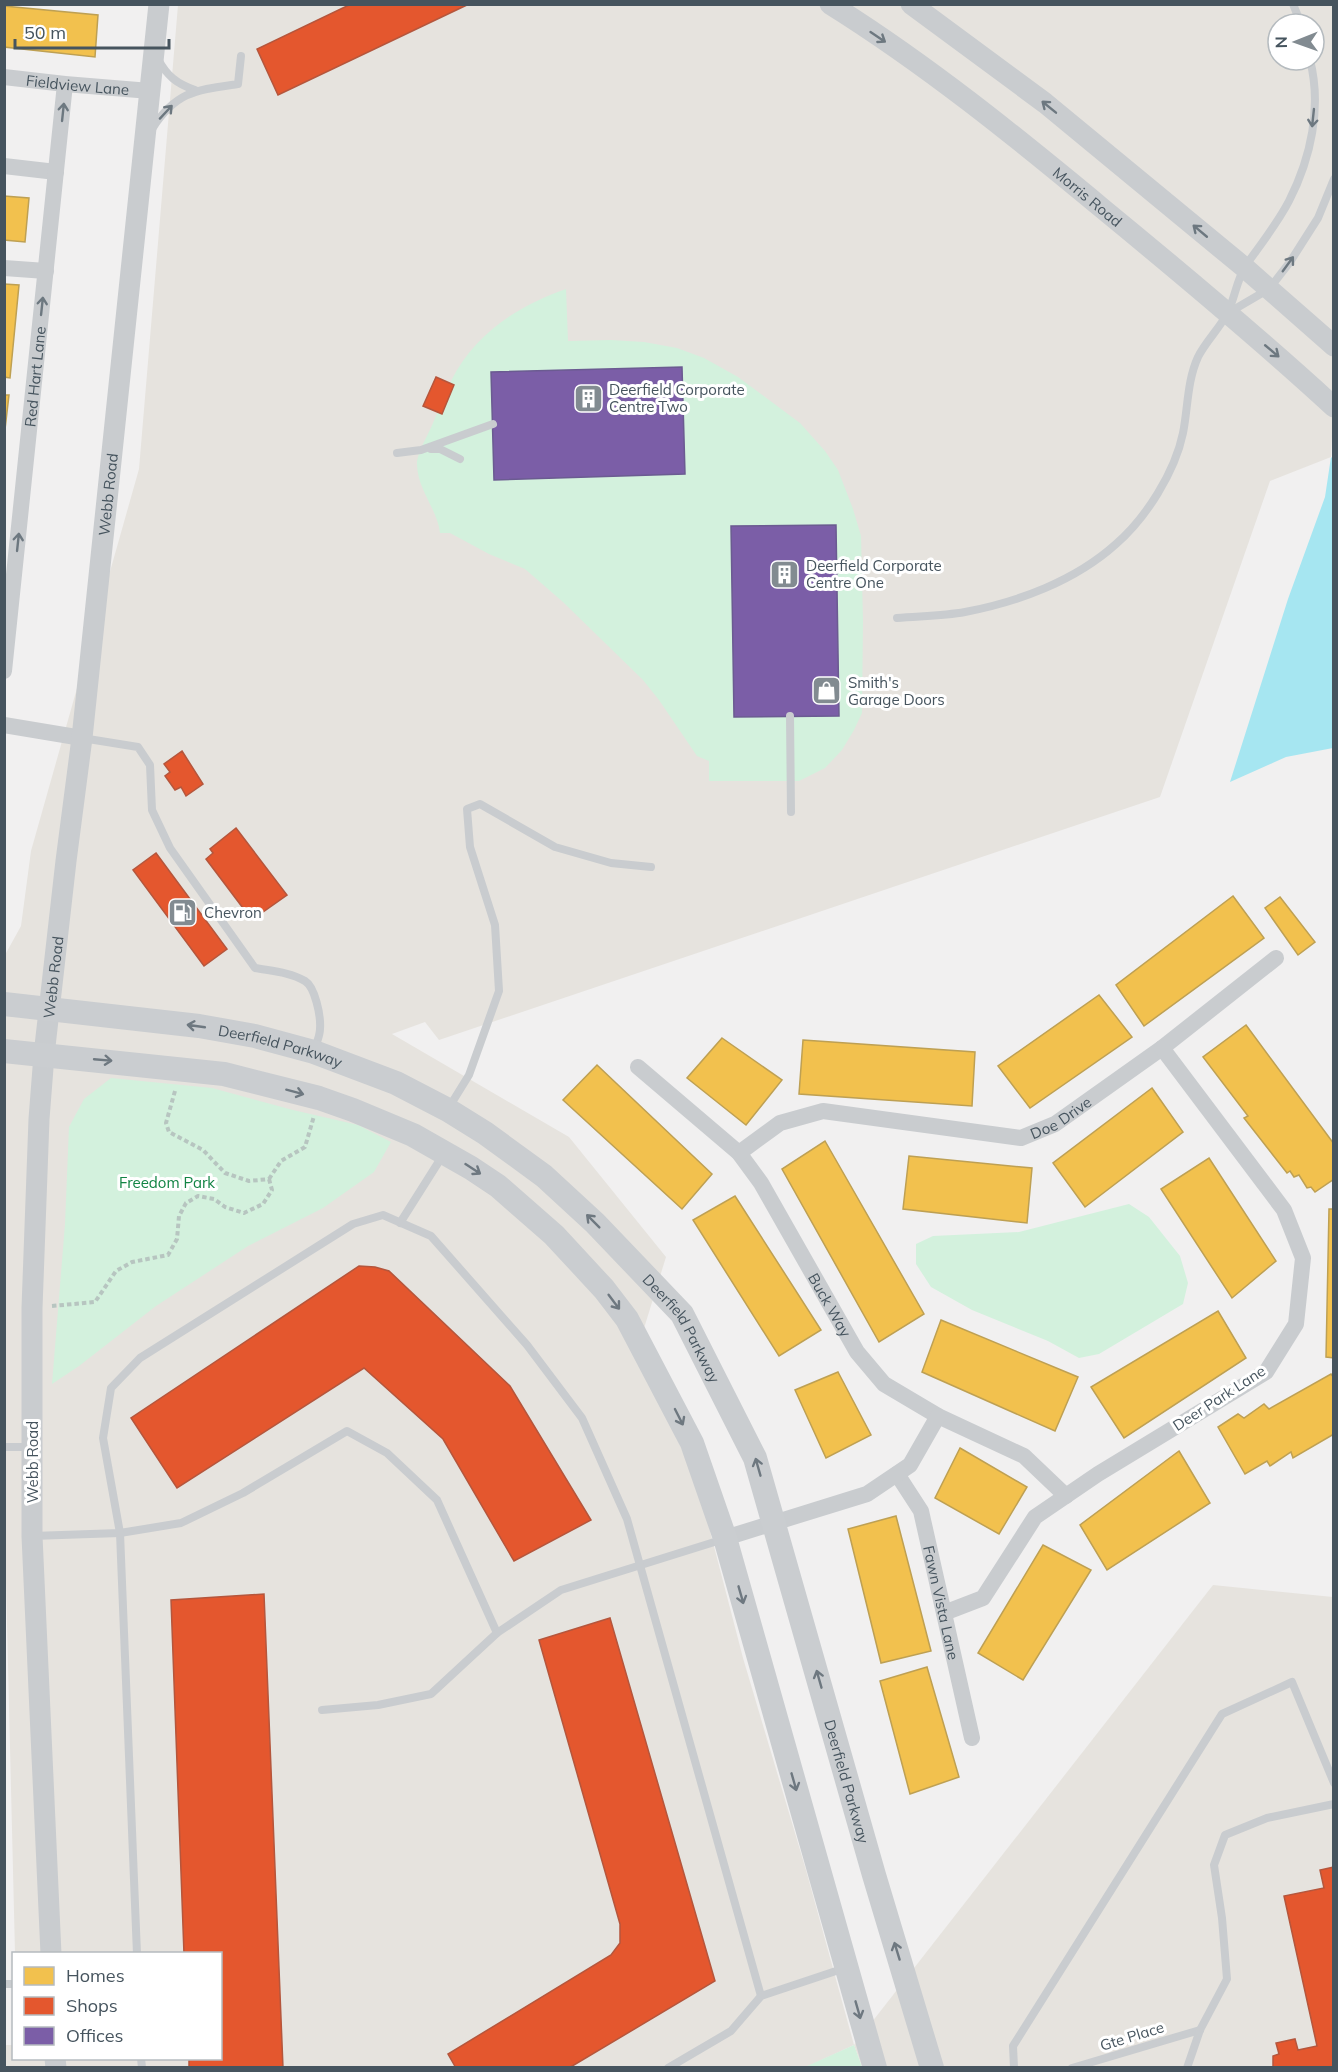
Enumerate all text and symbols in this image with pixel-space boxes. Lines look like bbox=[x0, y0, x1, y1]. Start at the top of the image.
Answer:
scale bar bbox=[15, 12, 170, 50]
north arrow bbox=[1266, 12, 1326, 72]
text: 50 m bbox=[24, 21, 66, 44]
one-way arrow bbox=[870, 31, 886, 43]
text: N bbox=[1271, 36, 1291, 48]
street label: Fieldview Lane bbox=[25, 70, 130, 99]
one-way arrow bbox=[1041, 100, 1057, 113]
one-way arrow bbox=[58, 103, 69, 123]
one-way arrow bbox=[159, 105, 173, 120]
one-way arrow bbox=[1307, 107, 1318, 127]
street label: Morris Road bbox=[1049, 162, 1126, 231]
one-way arrow bbox=[1192, 224, 1208, 237]
one-way arrow bbox=[1282, 257, 1294, 273]
one-way arrow bbox=[37, 297, 48, 316]
street label: Red Hart Lane bbox=[20, 325, 49, 428]
one-way arrow bbox=[1264, 344, 1279, 358]
place label: Deerfield Corporate Centre Two bbox=[609, 380, 745, 416]
building icon: Deerfield Corporate Centre Two bbox=[572, 382, 604, 414]
street label: Webb Road bbox=[94, 452, 121, 537]
one-way arrow bbox=[13, 532, 24, 552]
place label: Deerfield Corporate Centre One bbox=[806, 556, 942, 592]
building icon: Deerfield Corporate Centre One bbox=[769, 558, 801, 590]
place label: Smith's Garage Doors bbox=[848, 673, 945, 709]
shop icon: Smith's Garage Doors bbox=[811, 675, 843, 707]
fuel station icon: Chevron bbox=[167, 896, 199, 928]
place label: Chevron bbox=[204, 903, 262, 922]
street label: Webb Road bbox=[39, 935, 67, 1019]
one-way arrow bbox=[186, 1020, 206, 1031]
street label: Deerfield Parkway bbox=[217, 1020, 345, 1071]
one-way arrow bbox=[92, 1055, 112, 1066]
one-way arrow bbox=[285, 1087, 304, 1098]
street label: Doe Drive bbox=[1027, 1092, 1095, 1143]
one-way arrow bbox=[464, 1163, 481, 1176]
park label: Freedom Park bbox=[119, 1173, 215, 1192]
one-way arrow bbox=[586, 1214, 601, 1229]
street label: Buck Way bbox=[805, 1269, 856, 1340]
street label: Deerfield Parkway bbox=[639, 1270, 725, 1386]
one-way arrow bbox=[608, 1294, 621, 1310]
street label: Deer Park Lane bbox=[1169, 1361, 1269, 1435]
one-way arrow bbox=[674, 1407, 685, 1425]
street label: Webb Road bbox=[23, 1421, 42, 1503]
one-way arrow bbox=[752, 1458, 763, 1477]
street label: Fawn Vista Lane bbox=[920, 1544, 964, 1662]
one-way arrow bbox=[736, 1585, 747, 1604]
one-way arrow bbox=[813, 1670, 824, 1689]
street label: Deerfield Parkway bbox=[821, 1717, 874, 1845]
one-way arrow bbox=[789, 1772, 801, 1791]
one-way arrow bbox=[891, 1942, 902, 1961]
legend bbox=[12, 1952, 222, 2060]
text: Homes bbox=[66, 1964, 125, 1987]
text: Shops bbox=[66, 1994, 118, 2017]
one-way arrow bbox=[853, 2001, 864, 2020]
street label: Gte Place bbox=[1098, 2017, 1166, 2055]
text: Offices bbox=[66, 2024, 124, 2047]

